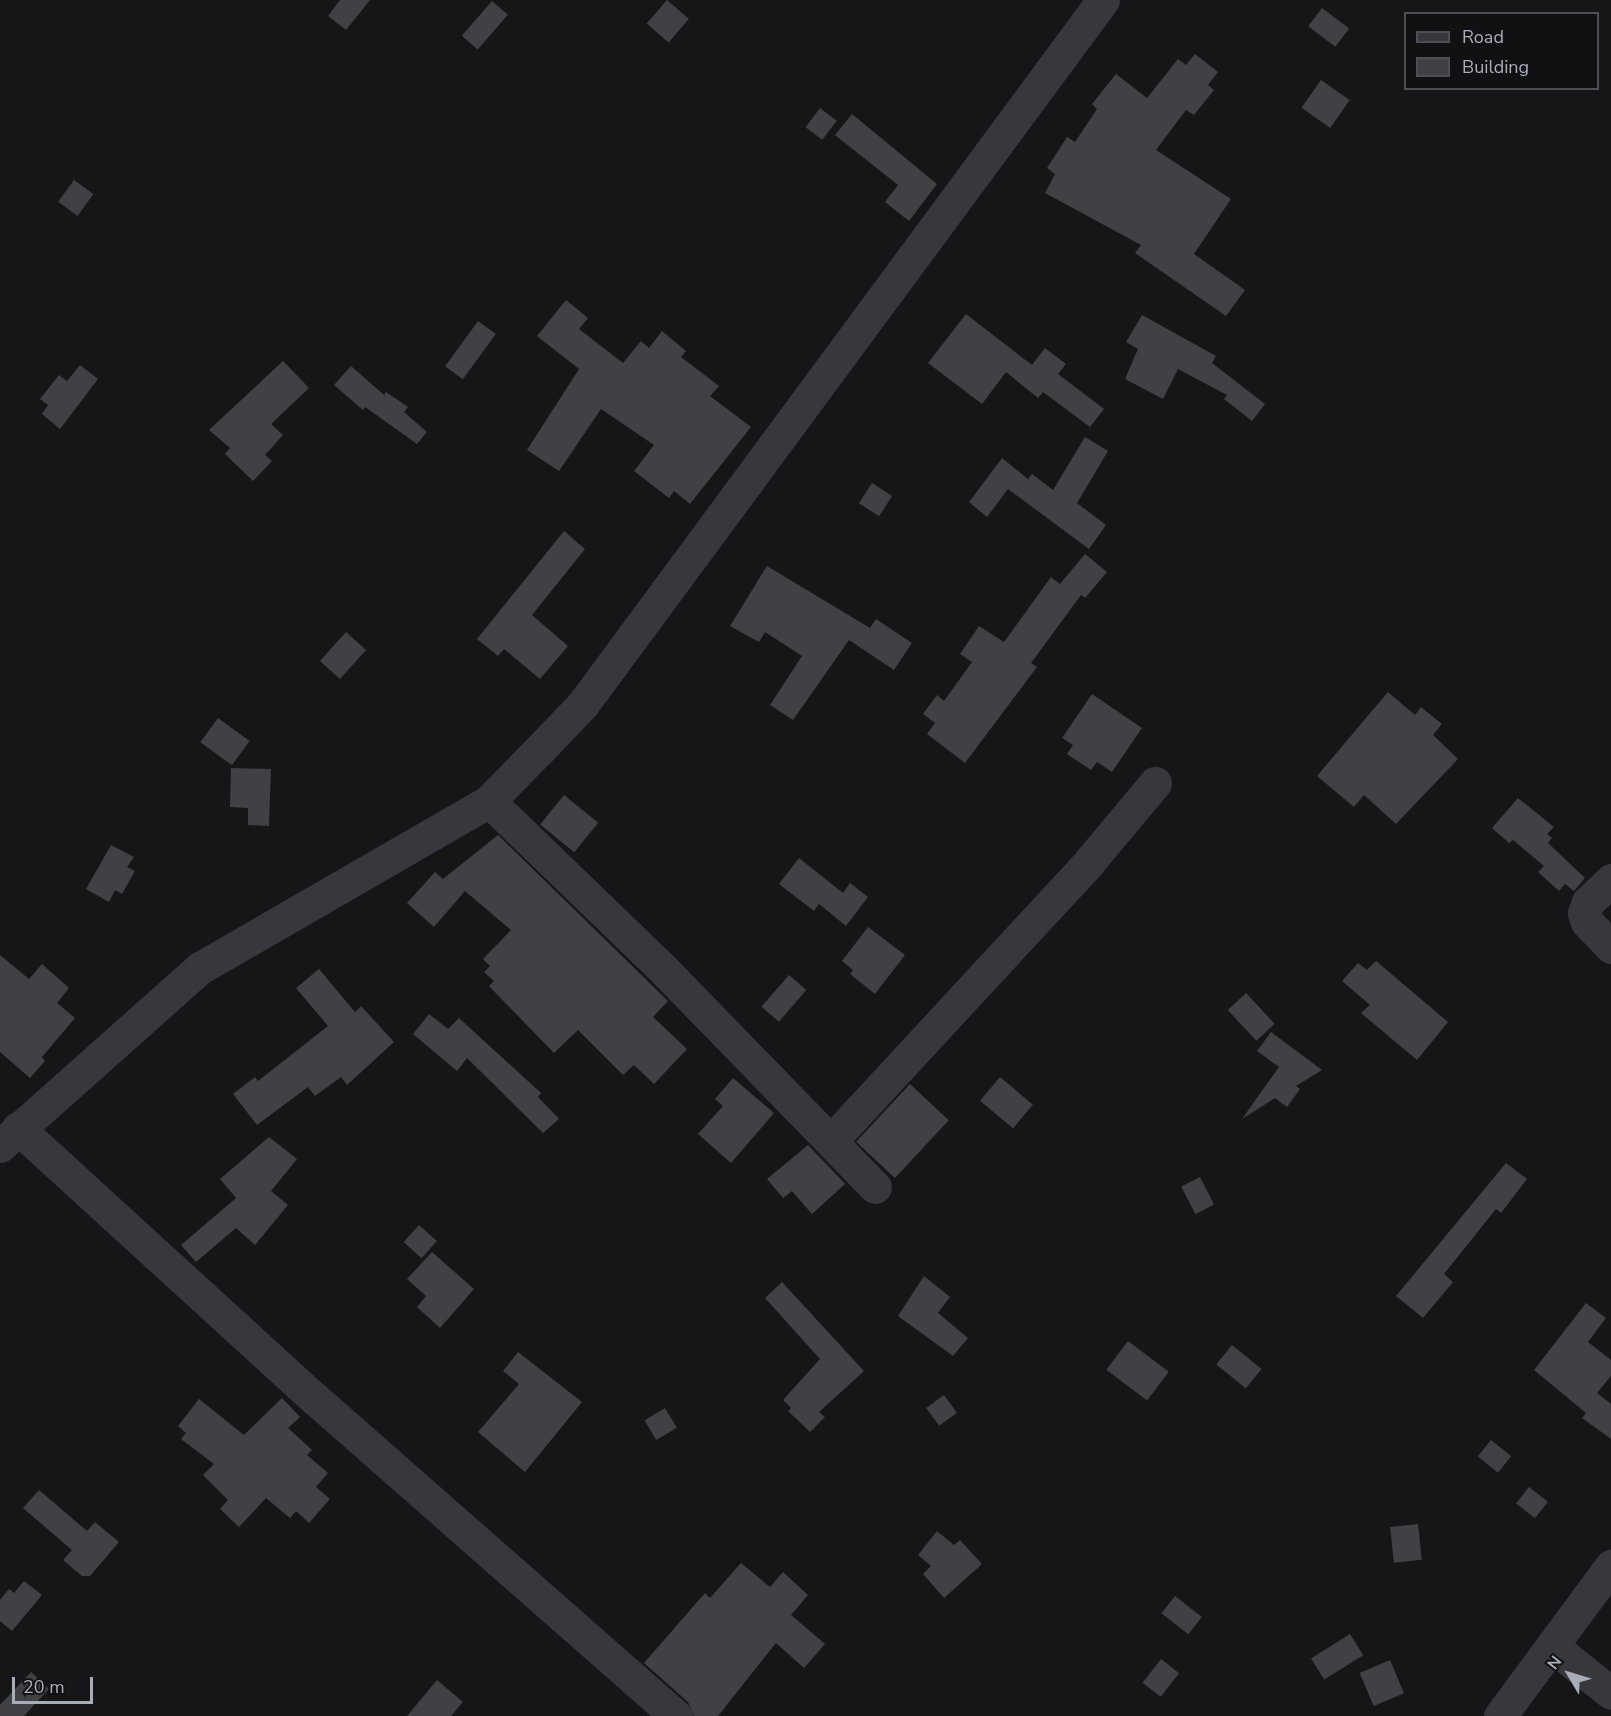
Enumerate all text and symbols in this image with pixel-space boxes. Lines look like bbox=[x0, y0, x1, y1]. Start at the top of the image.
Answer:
legend bbox=[1404, 12, 1599, 90]
text: Road bbox=[1462, 25, 1504, 49]
text: Building bbox=[1462, 55, 1529, 79]
north arrow bbox=[1539, 1644, 1599, 1704]
text: N bbox=[1542, 1651, 1567, 1674]
scale bar bbox=[15, 1665, 96, 1703]
text: 20 m bbox=[23, 1675, 65, 1699]

